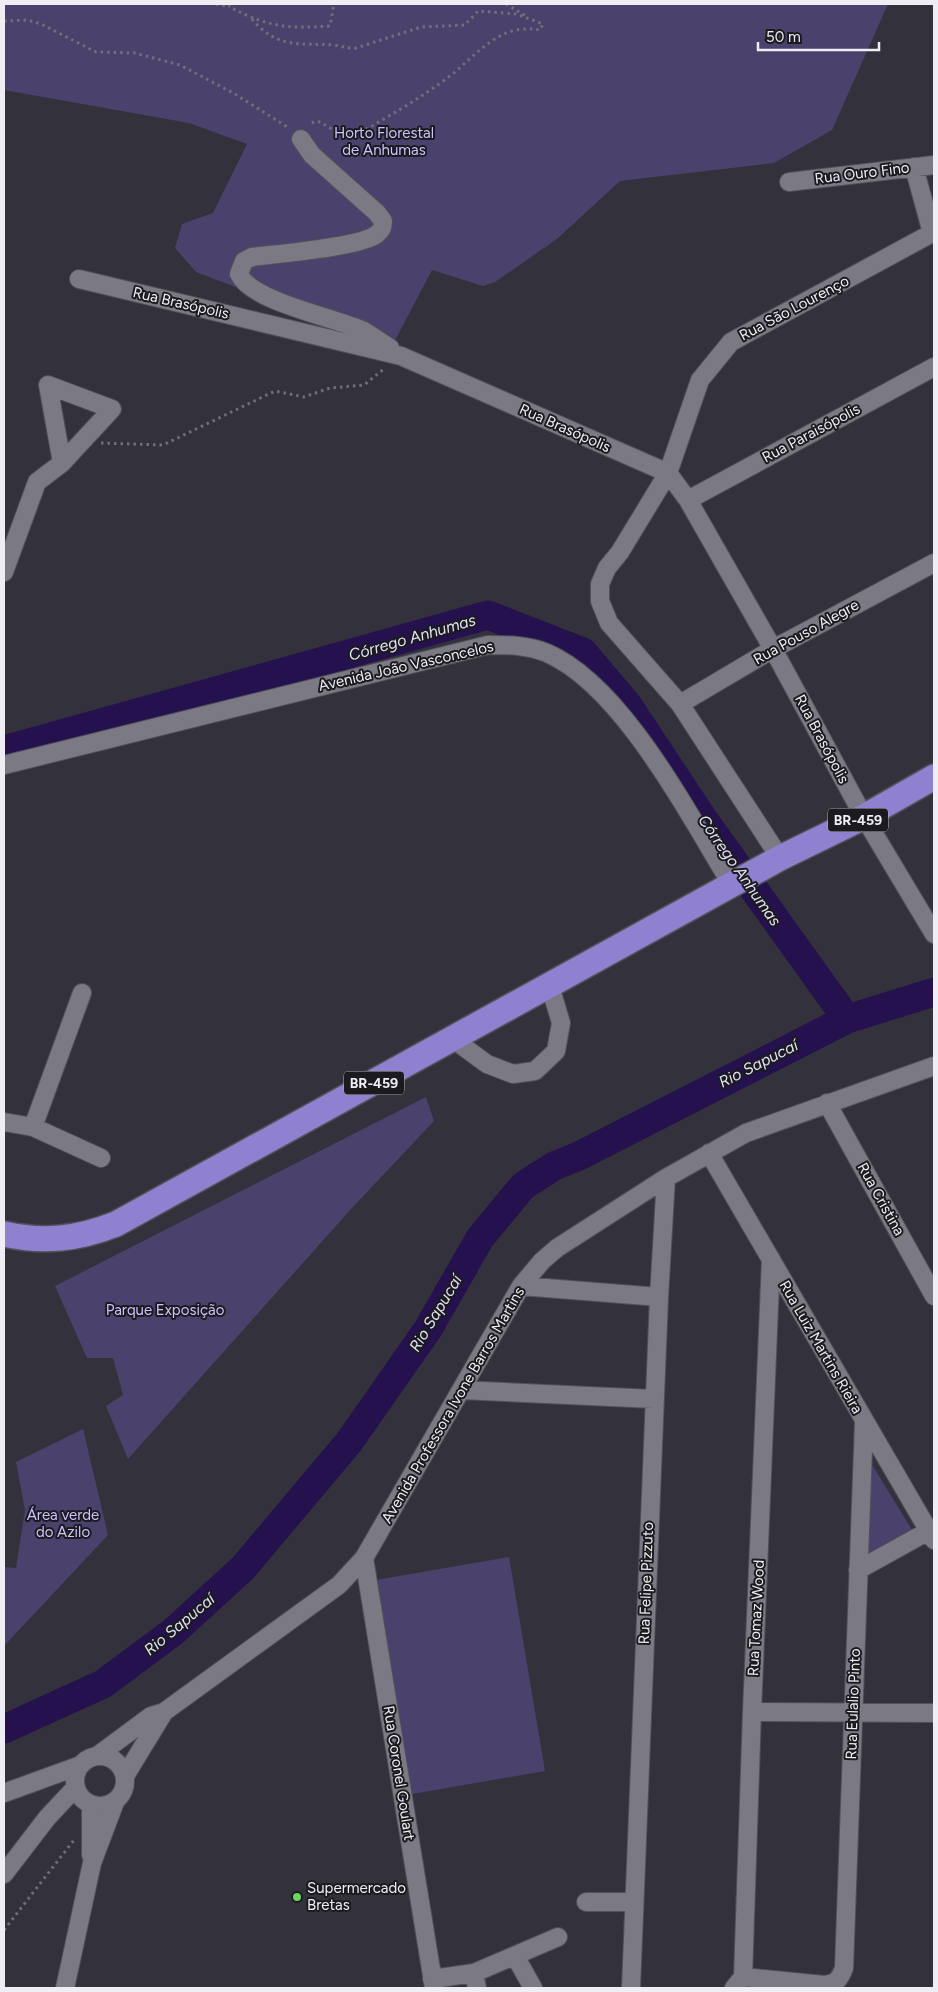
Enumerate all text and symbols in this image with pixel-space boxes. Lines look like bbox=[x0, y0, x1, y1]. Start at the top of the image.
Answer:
scale bar bbox=[758, 20, 879, 52]
text: 50 m bbox=[766, 28, 801, 46]
park label: Horto Florestal de Anhumas bbox=[334, 124, 434, 159]
street label: Rua Ouro Fino bbox=[814, 158, 911, 188]
street label: Rua São Lourenço bbox=[736, 271, 852, 345]
street label: Rua Brasópolis bbox=[131, 283, 231, 323]
street label: Rua Brasópolis bbox=[517, 400, 613, 456]
street label: Rua Paraisópolis bbox=[759, 400, 863, 466]
street label: Rua Pouso Alegre bbox=[750, 596, 862, 668]
water label: Córrego Anhumas bbox=[346, 610, 478, 665]
street label: Avenida João Vasconcelos bbox=[317, 637, 495, 695]
street label: Rua Brasópolis bbox=[791, 691, 853, 787]
road number: BR-459 bbox=[828, 808, 888, 832]
water label: Córrego Anhumas bbox=[694, 811, 785, 930]
water label: Rio Sapucaí bbox=[715, 1034, 803, 1092]
road number: BR-459 bbox=[344, 1072, 404, 1094]
street label: Rua Cristina bbox=[854, 1159, 908, 1239]
water label: Rio Sapucaí bbox=[405, 1269, 467, 1355]
street label: Rua Luiz Martins Rieira bbox=[776, 1277, 866, 1417]
street label: Avenida Professora Ivone Barros Martins bbox=[378, 1284, 528, 1526]
park label: Parque Exposição bbox=[106, 1301, 225, 1319]
park label: Área verde do Azilo bbox=[27, 1506, 99, 1541]
street label: Rua Felipe Pizzuto bbox=[635, 1521, 657, 1645]
street label: Rua Tomaz Wood bbox=[744, 1559, 768, 1677]
water label: Rio Sapucaí bbox=[140, 1588, 220, 1659]
street label: Rua Eulalio Pinto bbox=[842, 1648, 864, 1760]
street label: Rua Coronel Goulart bbox=[379, 1704, 419, 1842]
place label: Supermercado Bretas bbox=[307, 1879, 406, 1914]
marker: Supermercado Bretas bbox=[291, 1891, 303, 1903]

